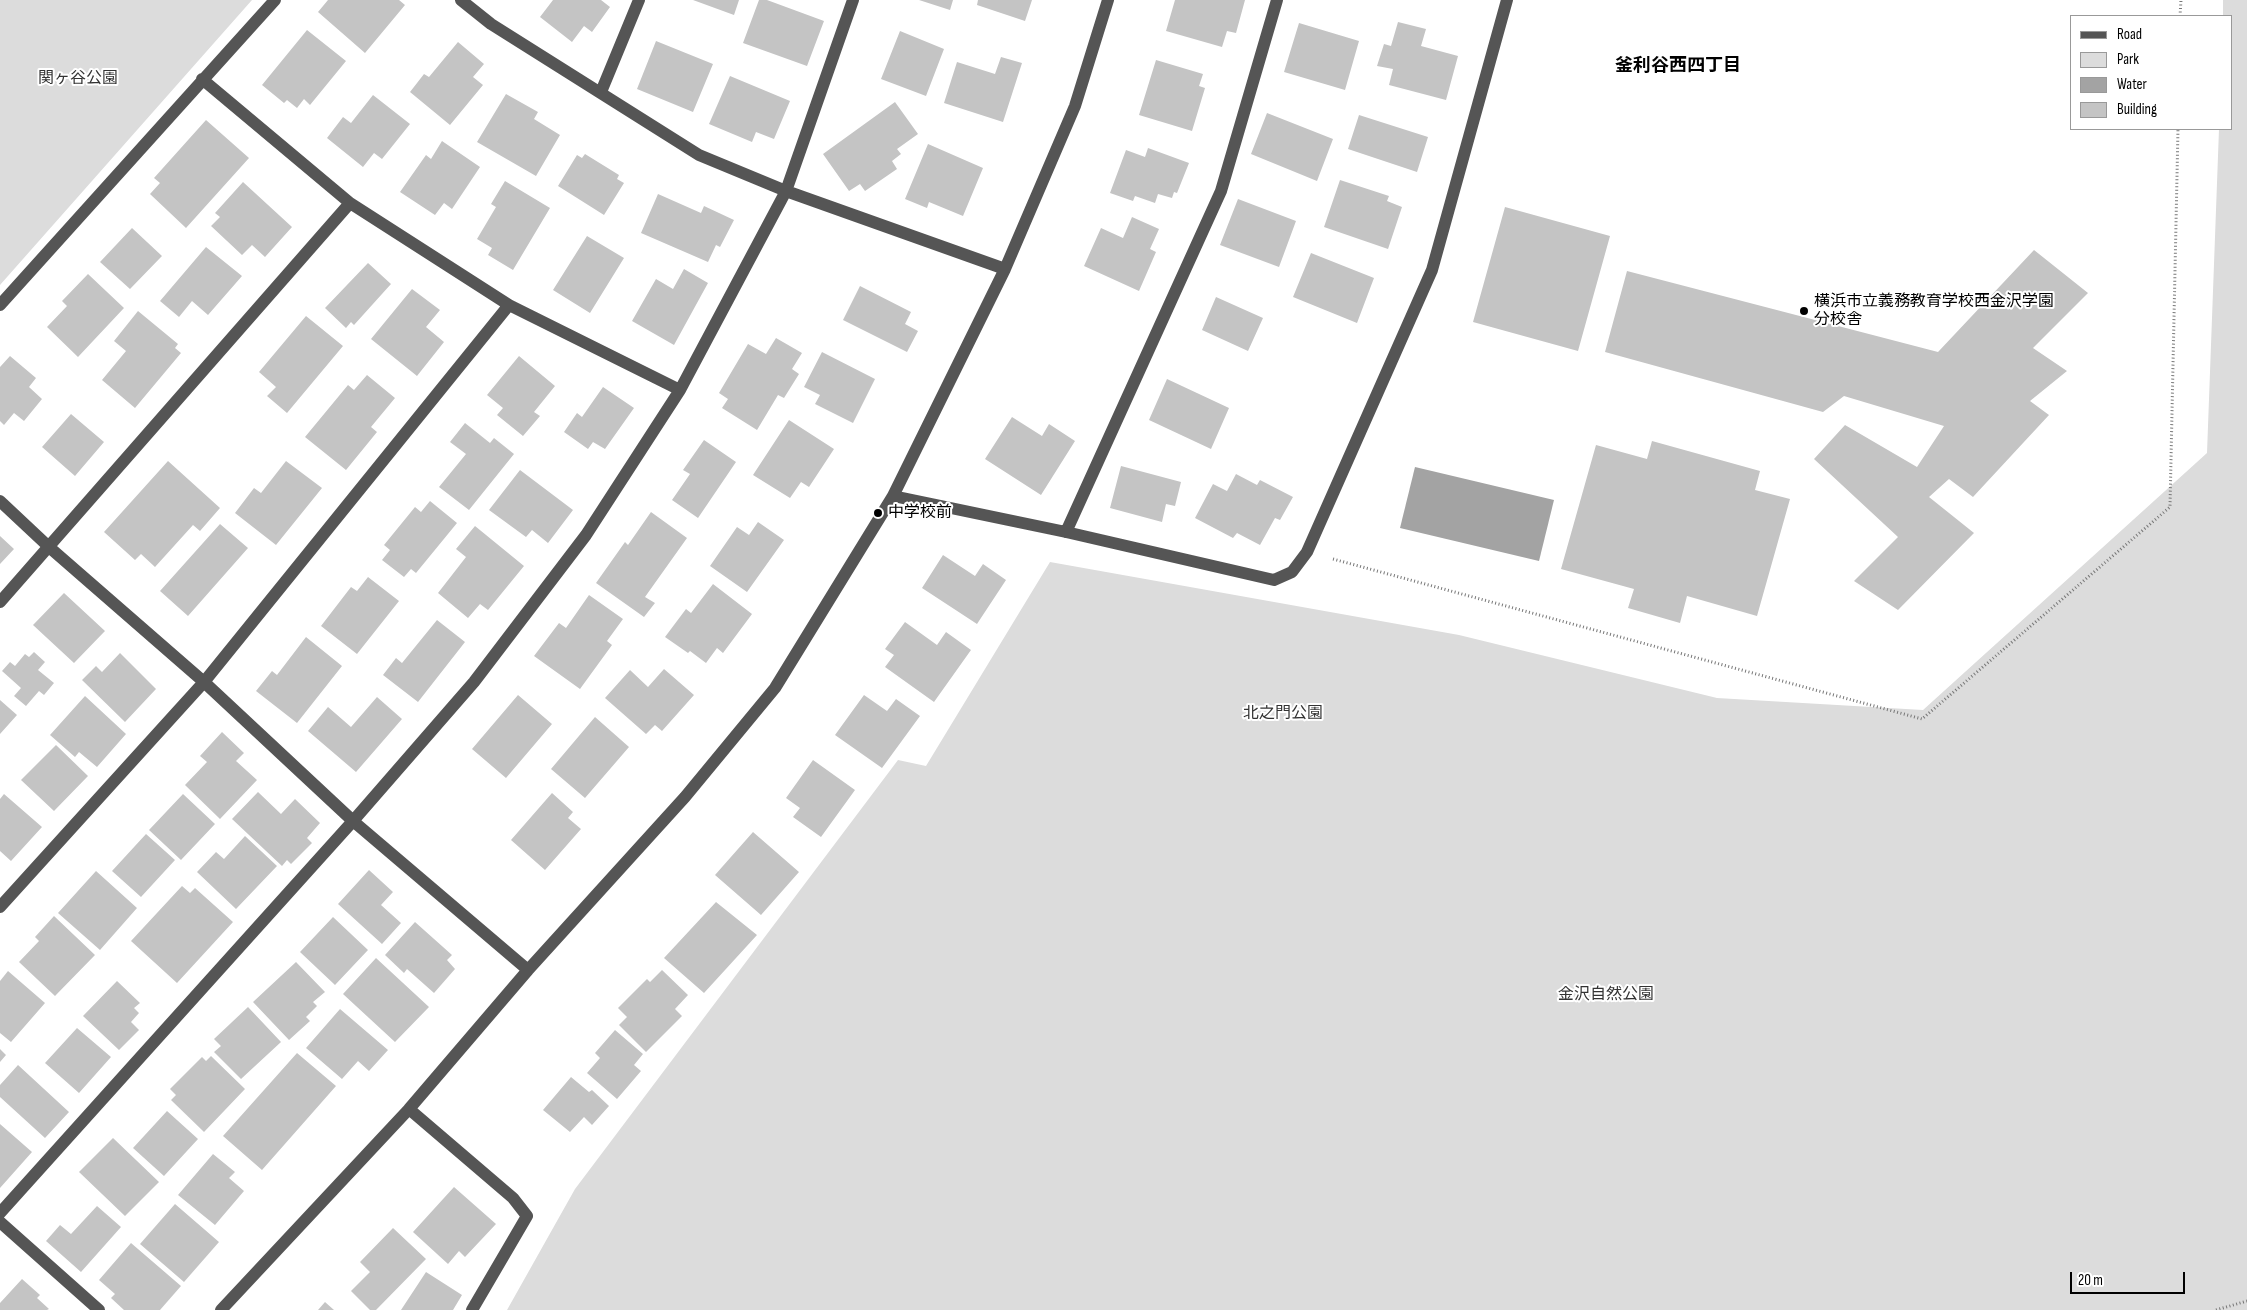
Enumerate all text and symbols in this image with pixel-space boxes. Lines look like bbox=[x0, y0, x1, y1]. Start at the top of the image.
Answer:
legend bbox=[2070, 15, 2232, 130]
text: Road bbox=[2117, 25, 2142, 44]
text: Park bbox=[2117, 50, 2139, 69]
district label: 釜利谷西四丁目 bbox=[1615, 55, 1741, 77]
park label: 関ヶ谷公園 bbox=[38, 69, 118, 89]
text: Water bbox=[2117, 75, 2147, 94]
text: Building bbox=[2117, 100, 2157, 119]
place label: 横浜市立義務教育学校西金沢学園 分校舎 bbox=[1814, 292, 2054, 330]
marker: 横浜市立義務教育学校西金沢学園 分校舎 bbox=[1798, 305, 1810, 317]
place label: 中学校前 bbox=[888, 503, 952, 523]
marker: 中学校前 bbox=[872, 507, 884, 519]
park label: 北之門公園 bbox=[1243, 704, 1323, 724]
park label: 金沢自然公園 bbox=[1558, 985, 1654, 1005]
scale bar bbox=[2072, 1262, 2187, 1294]
text: 20 m bbox=[2078, 1271, 2103, 1290]

